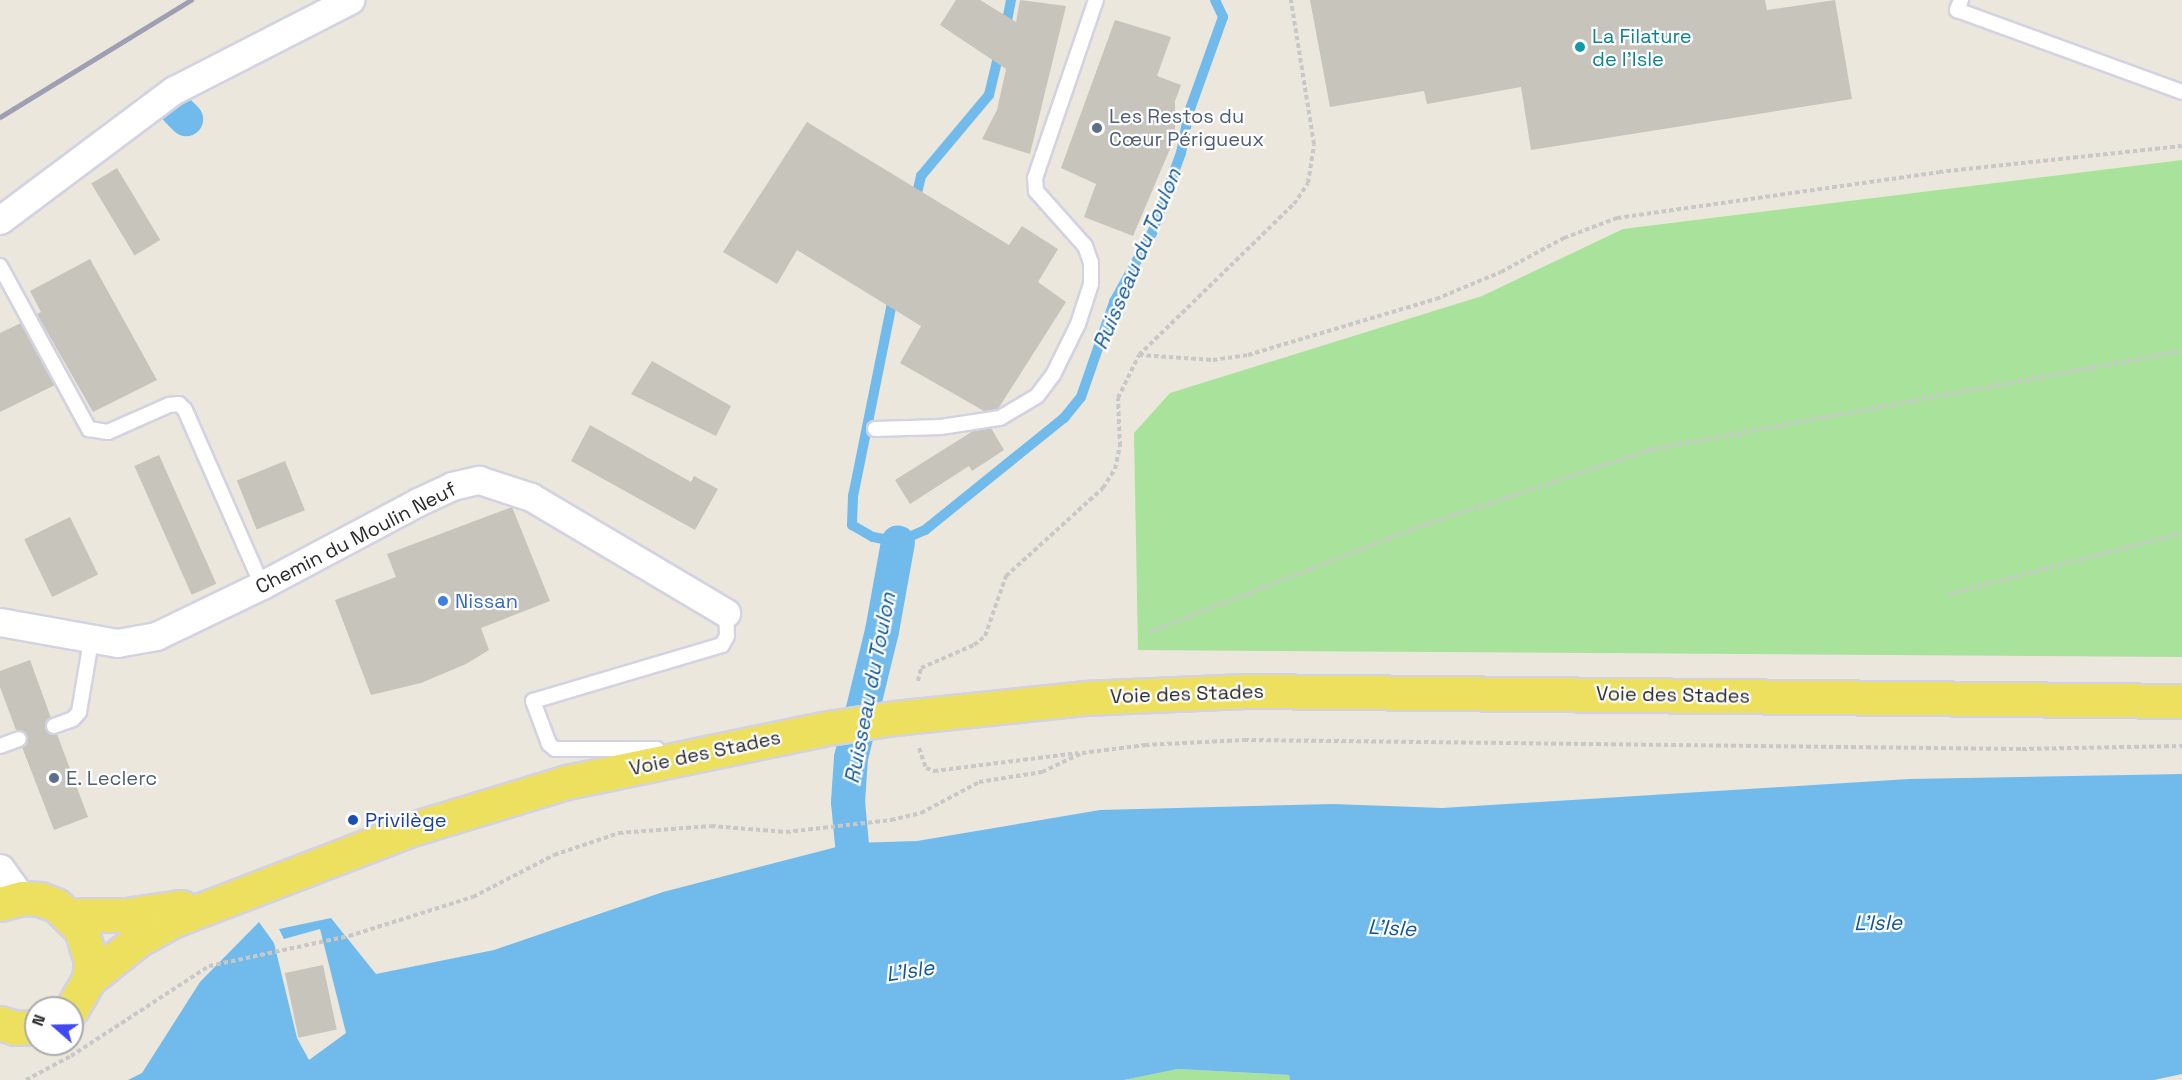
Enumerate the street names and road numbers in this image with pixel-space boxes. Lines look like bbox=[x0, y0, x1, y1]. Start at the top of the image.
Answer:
street label: Chemin du Moulin Neuf bbox=[252, 477, 460, 599]
street label: Voie des Stades bbox=[1110, 679, 1264, 709]
street label: Voie des Stades bbox=[1596, 682, 1750, 708]
street label: Voie des Stades bbox=[627, 725, 783, 781]

